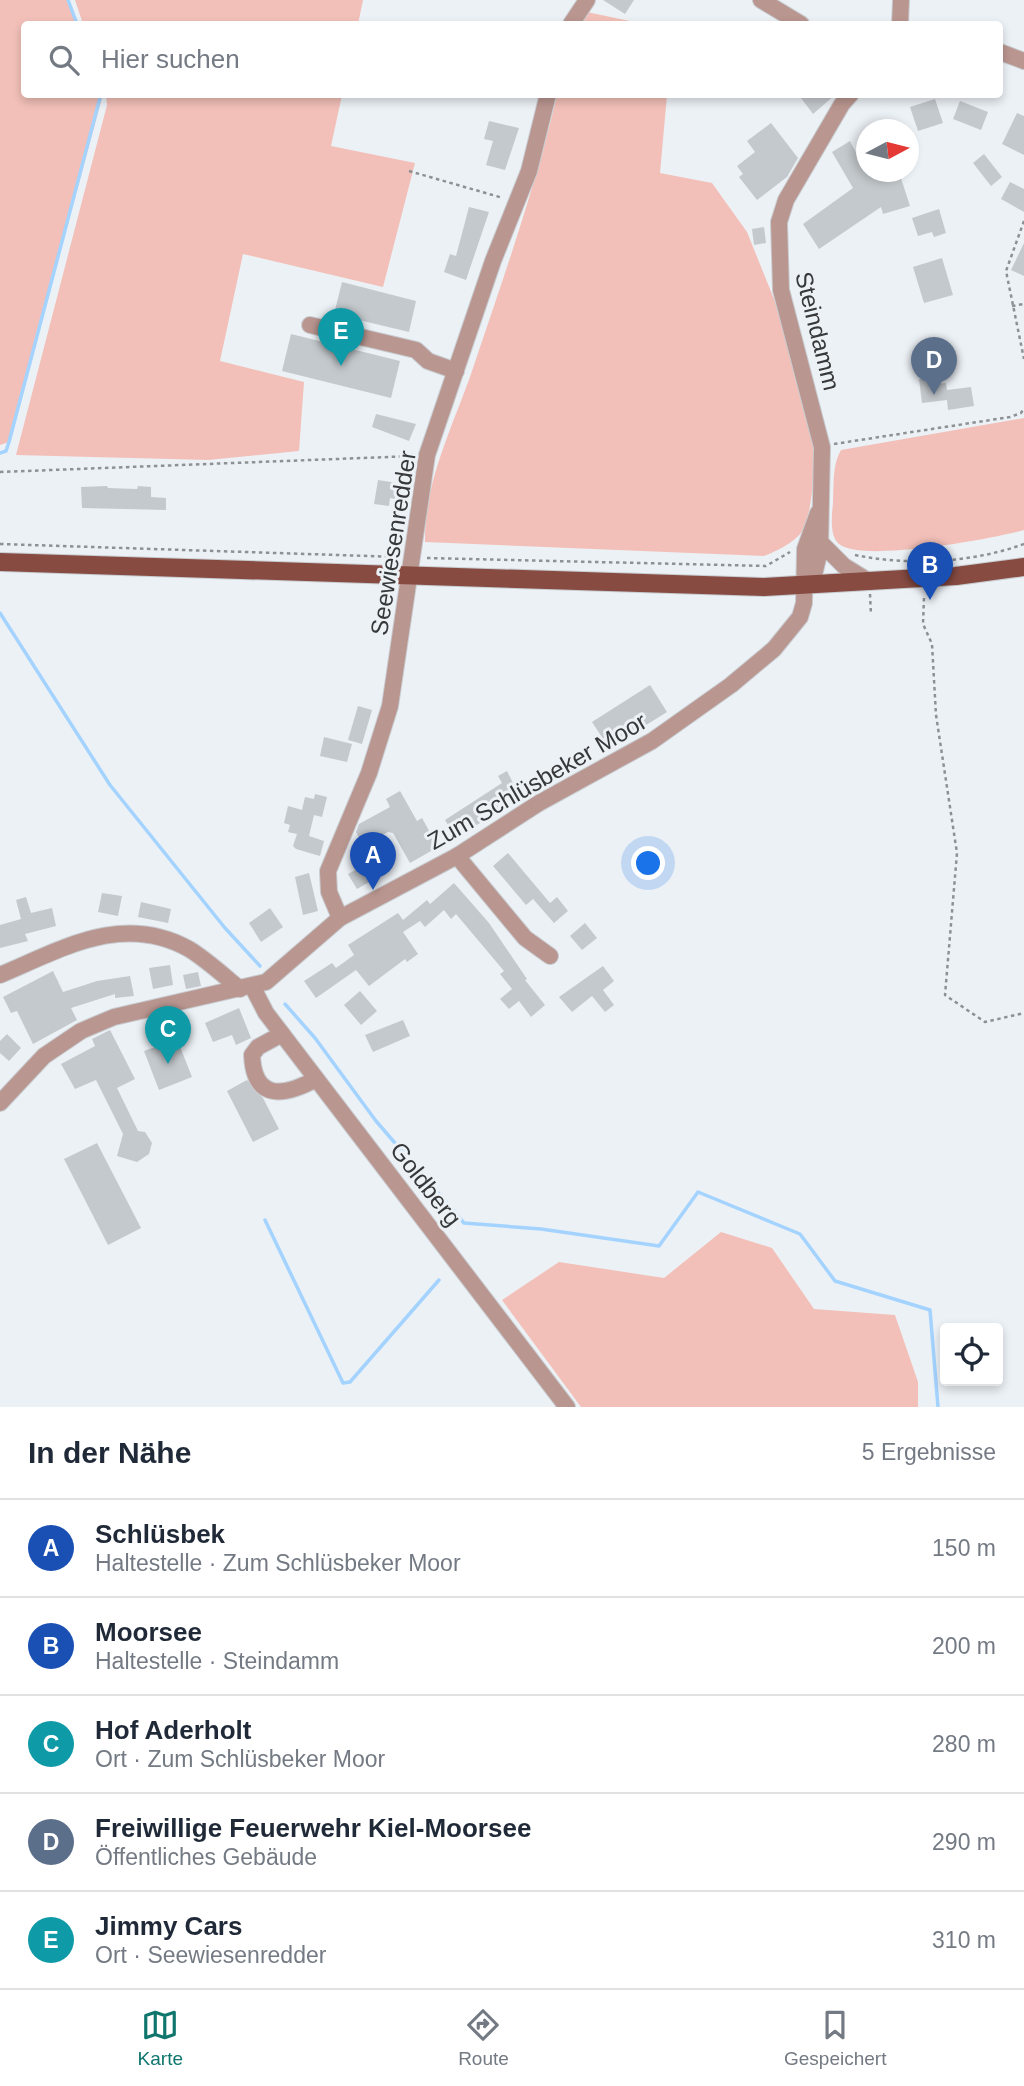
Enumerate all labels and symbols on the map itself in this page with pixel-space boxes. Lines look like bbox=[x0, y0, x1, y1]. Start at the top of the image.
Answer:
north arrow bbox=[856, 119, 919, 182]
street label: Steindamm bbox=[790, 269, 846, 393]
pin: E bbox=[318, 308, 364, 366]
pin: D bbox=[911, 337, 957, 395]
street label: Seewiesenredder bbox=[365, 449, 421, 637]
pin: B bbox=[907, 542, 953, 600]
street label: Zum Schlüsbeker Moor bbox=[423, 707, 651, 855]
pin: A bbox=[350, 832, 396, 890]
your location bbox=[631, 846, 665, 880]
pin: C bbox=[145, 1006, 191, 1064]
street label: Goldberg bbox=[385, 1137, 467, 1231]

